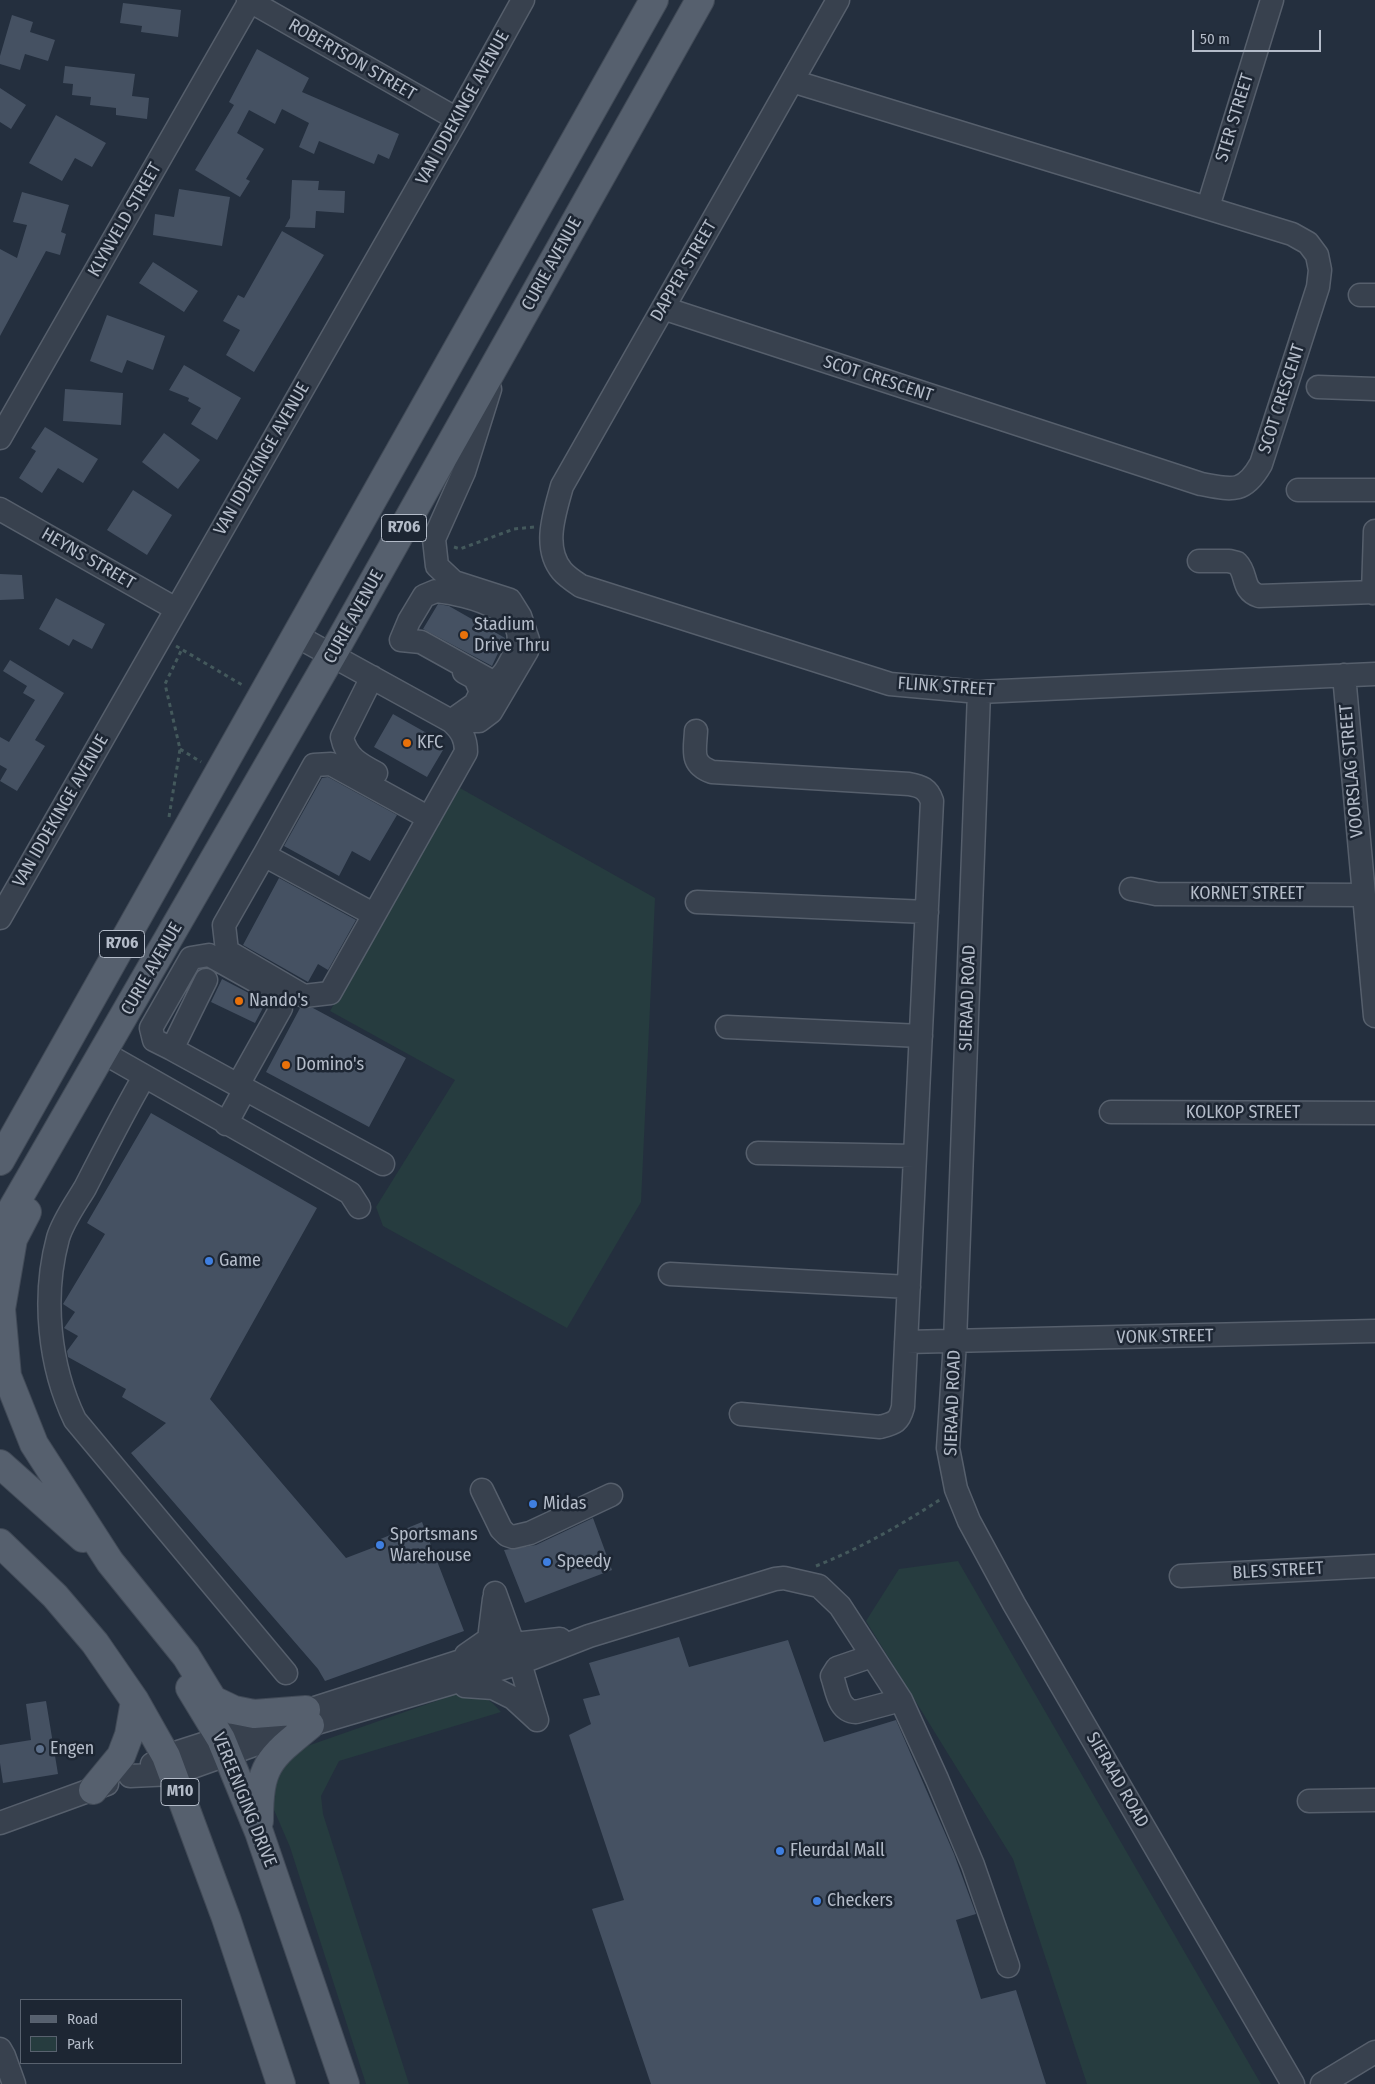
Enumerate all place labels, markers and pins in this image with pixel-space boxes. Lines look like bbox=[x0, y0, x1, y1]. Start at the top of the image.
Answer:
place label: Stadium Drive Thru bbox=[474, 614, 550, 656]
marker: Stadium Drive Thru bbox=[458, 629, 470, 641]
place label: KFC bbox=[417, 732, 443, 754]
marker: KFC bbox=[401, 737, 413, 749]
place label: Nando's bbox=[249, 990, 308, 1012]
marker: Nando's bbox=[233, 995, 245, 1007]
place label: Domino's bbox=[296, 1054, 364, 1076]
marker: Domino's bbox=[280, 1059, 292, 1071]
place label: Game bbox=[219, 1250, 261, 1272]
marker: Game bbox=[203, 1255, 215, 1267]
place label: Midas bbox=[543, 1493, 586, 1515]
marker: Midas bbox=[527, 1498, 539, 1510]
place label: Sportsmans Warehouse bbox=[390, 1524, 478, 1566]
marker: Sportsmans Warehouse bbox=[374, 1539, 386, 1551]
place label: Speedy bbox=[557, 1551, 611, 1573]
marker: Speedy bbox=[541, 1556, 553, 1568]
place label: Engen bbox=[50, 1738, 94, 1760]
marker: Engen bbox=[34, 1743, 46, 1755]
place label: Fleurdal Mall bbox=[790, 1840, 885, 1862]
marker: Fleurdal Mall bbox=[774, 1845, 786, 1857]
place label: Checkers bbox=[827, 1890, 893, 1912]
marker: Checkers bbox=[811, 1895, 823, 1907]

